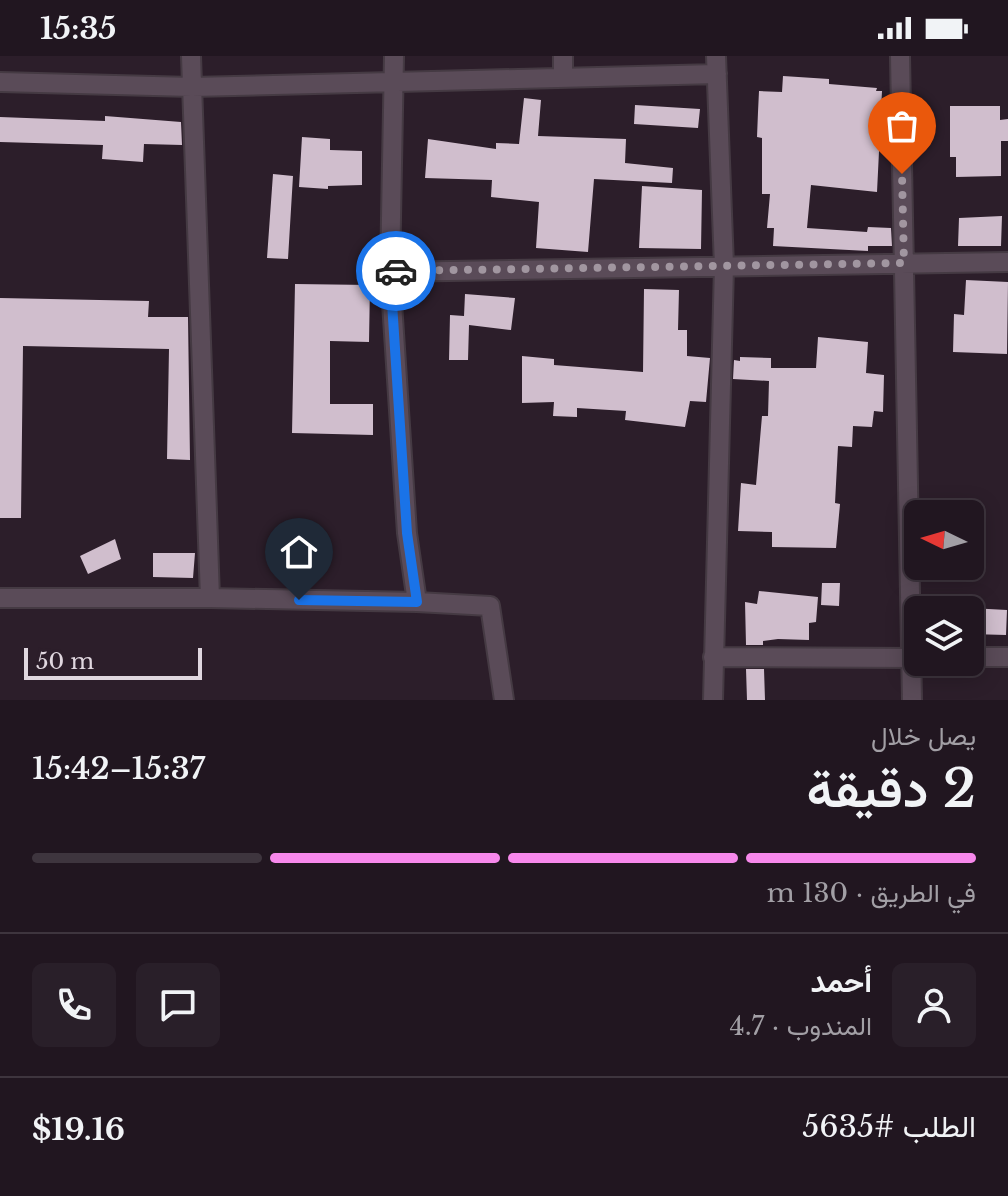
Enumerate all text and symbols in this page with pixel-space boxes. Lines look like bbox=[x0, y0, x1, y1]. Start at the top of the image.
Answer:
text: 15:35 bbox=[40, 10, 116, 47]
pin bbox=[868, 92, 936, 174]
icon: bag bbox=[880, 104, 924, 148]
courier bbox=[356, 231, 436, 311]
icon: car bbox=[374, 249, 418, 293]
north arrow bbox=[904, 500, 984, 580]
map controls bbox=[904, 500, 984, 676]
pin bbox=[265, 518, 333, 600]
icon: home bbox=[277, 530, 321, 574]
button: layers bbox=[904, 596, 984, 676]
scale bar bbox=[24, 644, 202, 680]
text: 50 m bbox=[36, 648, 94, 675]
text: يصل خلال bbox=[871, 720, 976, 752]
text: 15:37–15:42 bbox=[32, 750, 205, 787]
text: 2 دقيقة bbox=[806, 757, 976, 821]
text: في الطريق · 130 m bbox=[767, 877, 976, 909]
button: phone bbox=[32, 963, 116, 1047]
button: chat bbox=[136, 963, 220, 1047]
text: أحمد bbox=[810, 963, 872, 1000]
button: person bbox=[892, 963, 976, 1047]
text: المندوب · 4.7 bbox=[730, 1010, 872, 1042]
text: الطلب #5635 bbox=[802, 1108, 976, 1145]
text: $19.16 bbox=[32, 1111, 125, 1148]

